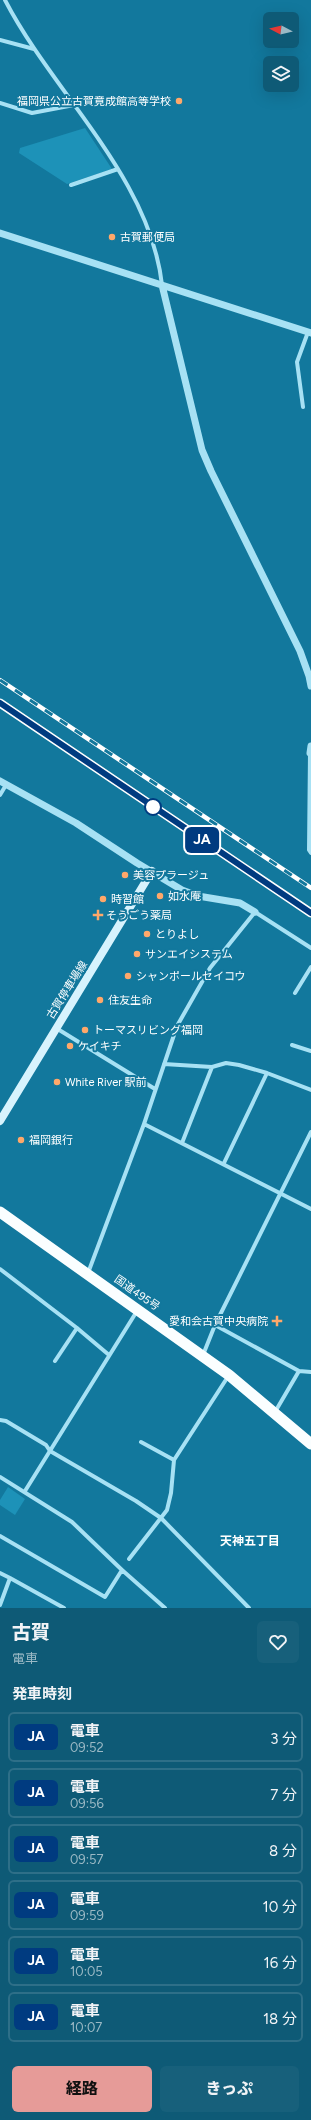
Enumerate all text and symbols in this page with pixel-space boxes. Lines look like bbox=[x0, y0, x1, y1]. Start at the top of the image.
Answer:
north arrow bbox=[263, 12, 299, 48]
map controls bbox=[263, 12, 299, 92]
button: layers bbox=[263, 56, 299, 92]
place label: 福岡県公立古賀竟成館高等学校 bbox=[17, 95, 171, 108]
marker: 福岡県公立古賀竟成館高等学校 bbox=[174, 96, 184, 106]
place label: 古賀郵便局 bbox=[120, 231, 175, 244]
marker: 古賀郵便局 bbox=[107, 232, 117, 242]
unlabelled marker bbox=[144, 798, 162, 816]
line badge: JA bbox=[184, 827, 220, 853]
text: JA bbox=[193, 831, 211, 848]
place label: 美容プラージュ bbox=[133, 869, 209, 882]
marker: 美容プラージュ bbox=[120, 870, 130, 880]
place label: 如水庵 bbox=[168, 890, 201, 903]
marker: 如水庵 bbox=[155, 891, 165, 901]
place label: 時習館 bbox=[111, 893, 144, 906]
marker: 時習館 bbox=[98, 894, 108, 904]
place label: そうごう薬局 bbox=[106, 909, 172, 922]
marker: そうごう薬局 bbox=[93, 910, 103, 920]
place label: とりよし bbox=[155, 928, 199, 941]
marker: とりよし bbox=[142, 929, 152, 939]
place label: サンエイシステム bbox=[145, 948, 233, 961]
marker: サンエイシステム bbox=[132, 949, 142, 959]
street label: 古賀停車場線 bbox=[44, 959, 90, 1021]
place label: シャンポールセイコウ bbox=[136, 970, 246, 983]
marker: シャンポールセイコウ bbox=[123, 971, 133, 981]
place label: 住友生命 bbox=[108, 994, 152, 1007]
marker: 住友生命 bbox=[95, 995, 105, 1005]
place label: トーマスリビング福岡 bbox=[93, 1024, 203, 1037]
marker: トーマスリビング福岡 bbox=[80, 1025, 90, 1035]
place label: ケイキチ bbox=[78, 1040, 122, 1053]
marker: ケイキチ bbox=[65, 1041, 75, 1051]
place label: White River 駅前 bbox=[65, 1076, 147, 1089]
marker: White River 駅前 bbox=[52, 1077, 62, 1087]
place label: 福岡銀行 bbox=[29, 1134, 73, 1147]
marker: 福岡銀行 bbox=[16, 1135, 26, 1145]
street label: 国道495号 bbox=[112, 1273, 162, 1313]
place label: 愛和会古賀中央病院 bbox=[169, 1315, 268, 1328]
marker: 愛和会古賀中央病院 bbox=[271, 1315, 283, 1327]
district label: 天神五丁目 bbox=[220, 1534, 280, 1548]
text: 古賀 bbox=[12, 1621, 50, 1644]
button: heart bbox=[257, 1621, 299, 1663]
text: 電車 bbox=[12, 1651, 38, 1666]
text: 発車時刻 bbox=[12, 1685, 72, 1703]
text: 電車 bbox=[70, 1722, 100, 1740]
text: JA bbox=[27, 1728, 45, 1745]
text: 3 分 bbox=[270, 1730, 297, 1748]
text: 09:52 bbox=[70, 1740, 104, 1755]
text: 電車 bbox=[70, 1778, 100, 1796]
text: JA bbox=[27, 1784, 45, 1801]
text: 7 分 bbox=[270, 1786, 297, 1804]
text: 09:56 bbox=[70, 1796, 104, 1811]
text: 電車 bbox=[70, 1834, 100, 1852]
text: JA bbox=[27, 1840, 45, 1857]
text: 8 分 bbox=[269, 1842, 297, 1860]
text: 09:57 bbox=[70, 1852, 103, 1867]
text: 電車 bbox=[70, 1890, 100, 1908]
text: JA bbox=[27, 1896, 45, 1913]
text: 10 分 bbox=[262, 1898, 297, 1916]
text: 09:59 bbox=[70, 1908, 104, 1923]
text: 電車 bbox=[70, 1946, 100, 1964]
text: JA bbox=[27, 1952, 45, 1969]
text: 16 分 bbox=[264, 1954, 297, 1972]
text: 10:05 bbox=[70, 1964, 103, 1979]
text: 電車 bbox=[70, 2002, 100, 2020]
text: JA bbox=[27, 2008, 45, 2025]
text: 18 分 bbox=[263, 2010, 297, 2028]
text: 10:07 bbox=[70, 2020, 102, 2035]
button: 経路 bbox=[12, 2066, 152, 2112]
button: きっぷ bbox=[160, 2066, 299, 2112]

